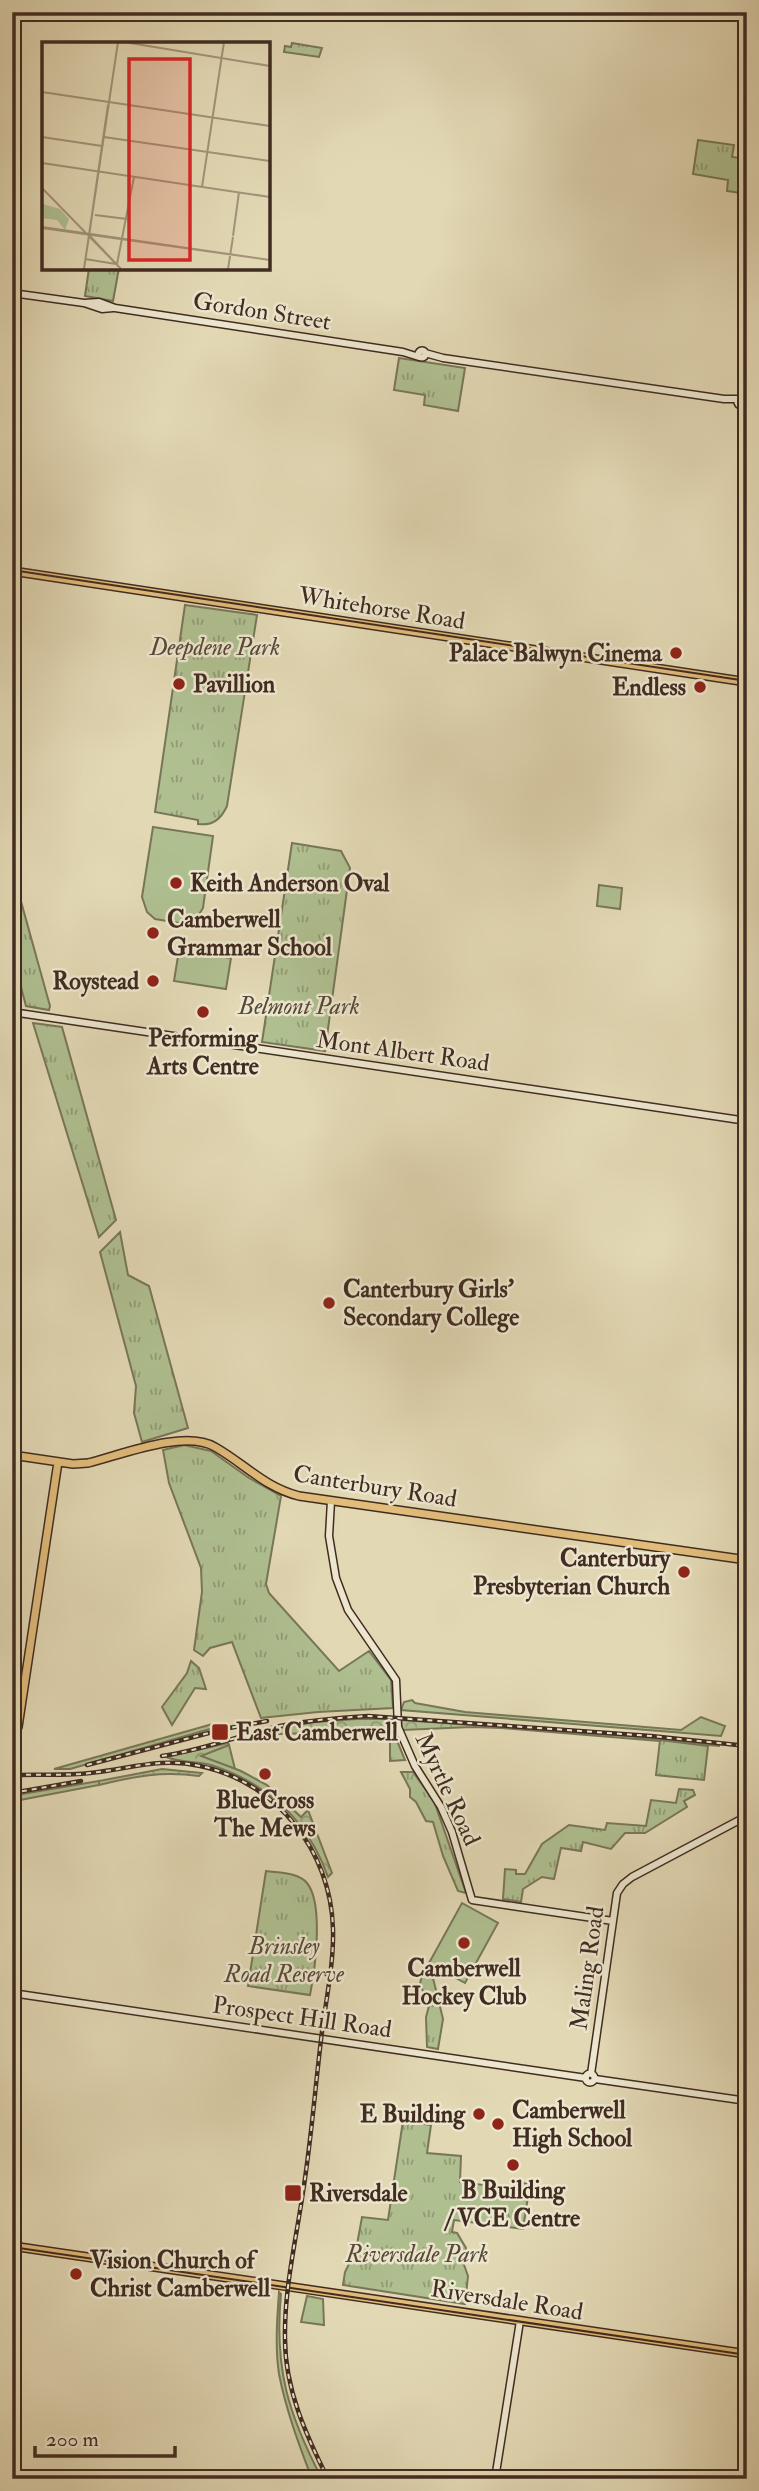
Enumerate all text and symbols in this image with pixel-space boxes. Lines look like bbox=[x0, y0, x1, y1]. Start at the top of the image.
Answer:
inset map bbox=[42, 42, 270, 270]
street label: Gordon Street bbox=[191, 285, 333, 338]
street label: Whitehorse Road bbox=[296, 580, 467, 637]
park label: Deepdene Park bbox=[149, 632, 280, 663]
place label: Palace Balwyn Cinema bbox=[449, 638, 663, 669]
marker: Palace Balwyn Cinema bbox=[668, 645, 684, 661]
place label: Pavillion bbox=[193, 669, 276, 700]
place label: Endless bbox=[612, 672, 686, 703]
marker: Pavillion bbox=[171, 676, 187, 692]
marker: Endless bbox=[692, 679, 708, 695]
place label: Keith Anderson Oval bbox=[190, 868, 390, 899]
marker: Keith Anderson Oval bbox=[168, 875, 184, 891]
place label: Camberwell Grammar School bbox=[167, 904, 333, 963]
marker: Camberwell Grammar School bbox=[145, 925, 161, 941]
place label: Roystead bbox=[52, 966, 139, 997]
marker: Roystead bbox=[145, 973, 161, 989]
park label: Belmont Park bbox=[237, 991, 360, 1022]
marker: Performing Arts Centre bbox=[195, 1004, 211, 1020]
place label: Performing Arts Centre bbox=[146, 1023, 259, 1082]
street label: Mont Albert Road bbox=[314, 1024, 492, 1079]
place label: Canterbury Girls' Secondary College bbox=[343, 1274, 519, 1333]
marker: Canterbury Girls' Secondary College bbox=[321, 1295, 337, 1311]
street label: Canterbury Road bbox=[291, 1458, 459, 1515]
place label: Canterbury Presbyterian Church bbox=[473, 1543, 671, 1602]
marker: Canterbury Presbyterian Church bbox=[676, 1564, 692, 1580]
place label: East Camberwell bbox=[236, 1717, 399, 1748]
marker: East Camberwell bbox=[210, 1722, 230, 1742]
street label: Myrtle Road bbox=[408, 1728, 487, 1851]
marker: BlueCross The Mews bbox=[257, 1766, 273, 1782]
place label: BlueCross The Mews bbox=[213, 1785, 316, 1844]
street label: Maling Road bbox=[563, 1904, 612, 2032]
park label: Brinsley Road Reserve bbox=[223, 1931, 345, 1990]
marker: Camberwell Hockey Club bbox=[456, 1935, 472, 1951]
place label: Camberwell Hockey Club bbox=[401, 1953, 527, 2012]
street label: Prospect Hill Road bbox=[210, 1990, 394, 2045]
place label: Camberwell High School bbox=[512, 2095, 633, 2154]
place label: E Building bbox=[360, 2099, 466, 2130]
marker: E Building bbox=[471, 2106, 487, 2122]
marker: Camberwell High School bbox=[490, 2116, 506, 2132]
marker: B Building / VCE Centre bbox=[505, 2157, 521, 2173]
place label: B Building / VCE Centre bbox=[444, 2175, 580, 2234]
place label: Riversdale bbox=[309, 2178, 408, 2209]
marker: Riversdale bbox=[283, 2183, 303, 2203]
park label: Riversdale Park bbox=[345, 2239, 488, 2270]
place label: Vision Church of Christ Camberwell bbox=[89, 2245, 271, 2304]
marker: Vision Church of Christ Camberwell bbox=[68, 2266, 84, 2282]
street label: Riversdale Road bbox=[429, 2273, 585, 2328]
scale bar bbox=[35, 2414, 175, 2458]
text: 200 m bbox=[46, 2426, 99, 2453]

